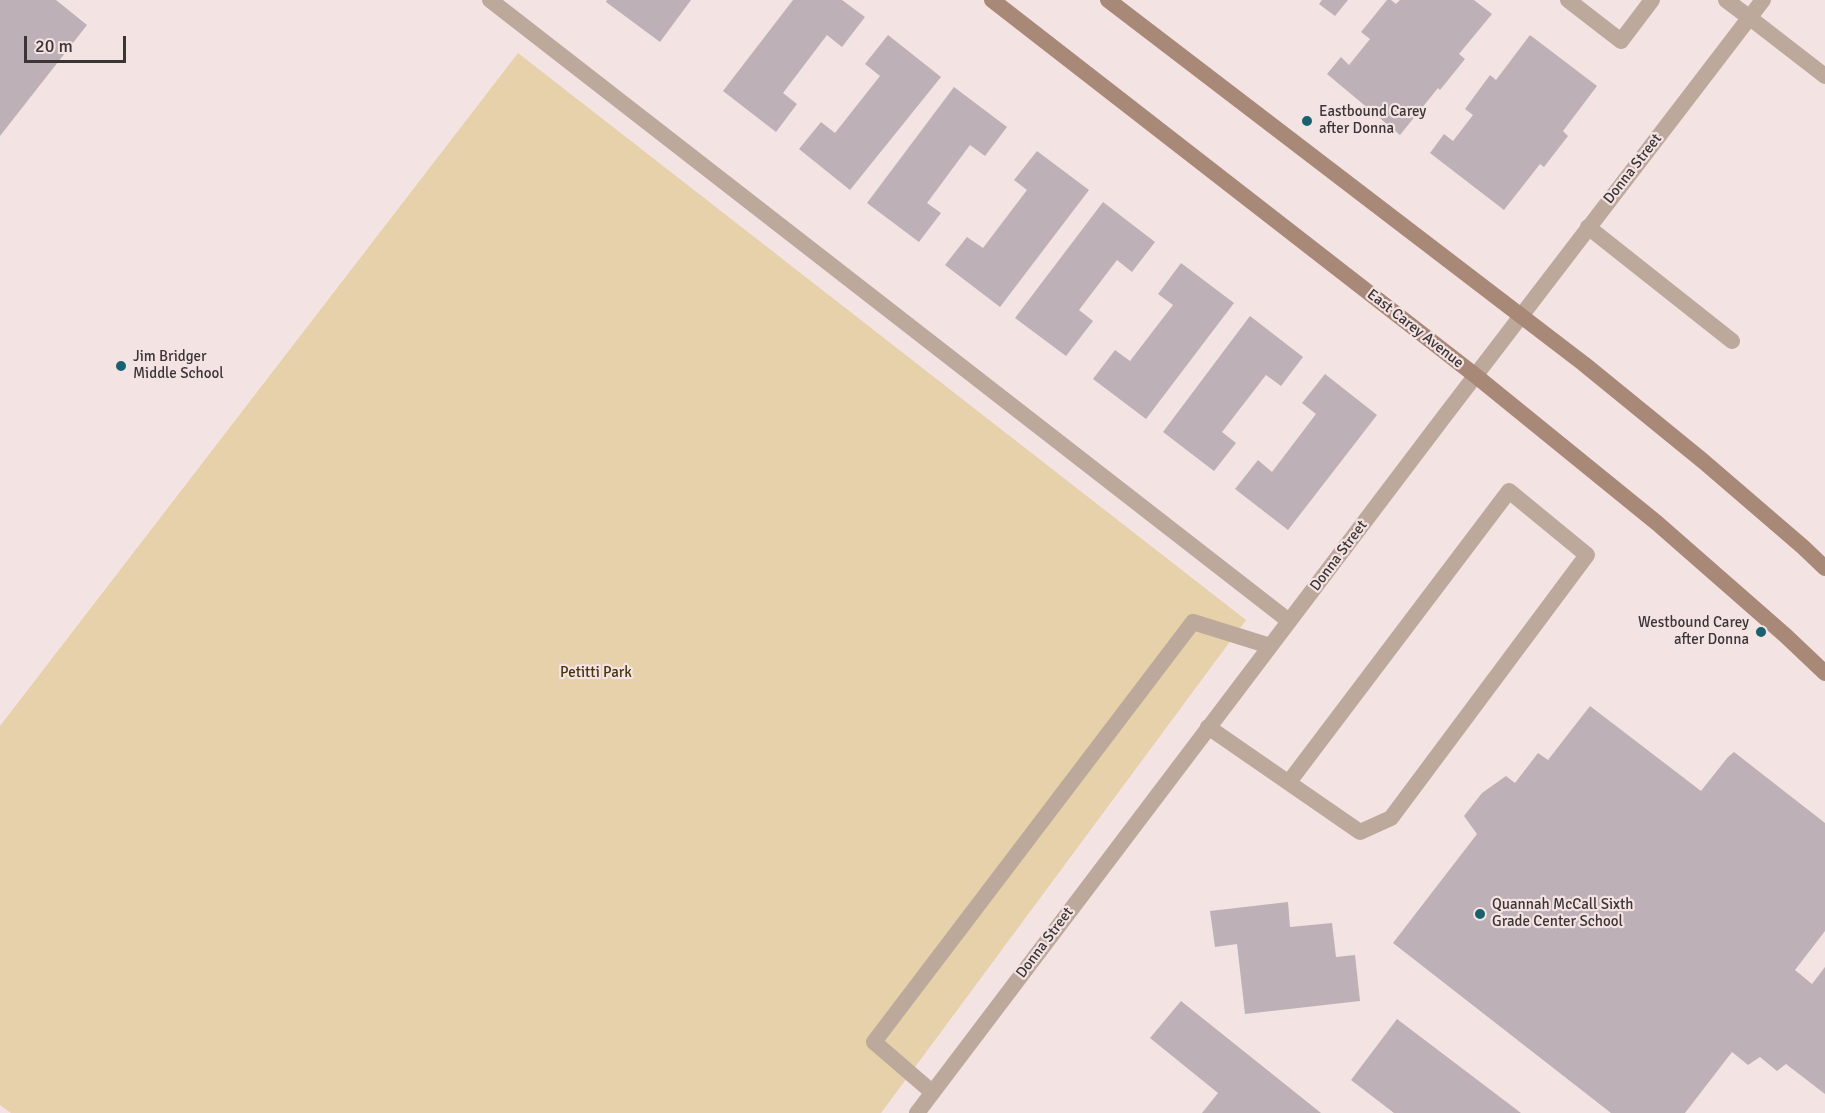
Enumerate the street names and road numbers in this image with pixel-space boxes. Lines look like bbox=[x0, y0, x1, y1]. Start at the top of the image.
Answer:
street label: Donna Street bbox=[1600, 130, 1666, 208]
street label: East Carey Avenue bbox=[1363, 286, 1467, 372]
street label: Donna Street bbox=[1307, 517, 1371, 595]
street label: Donna Street bbox=[1013, 904, 1077, 982]

